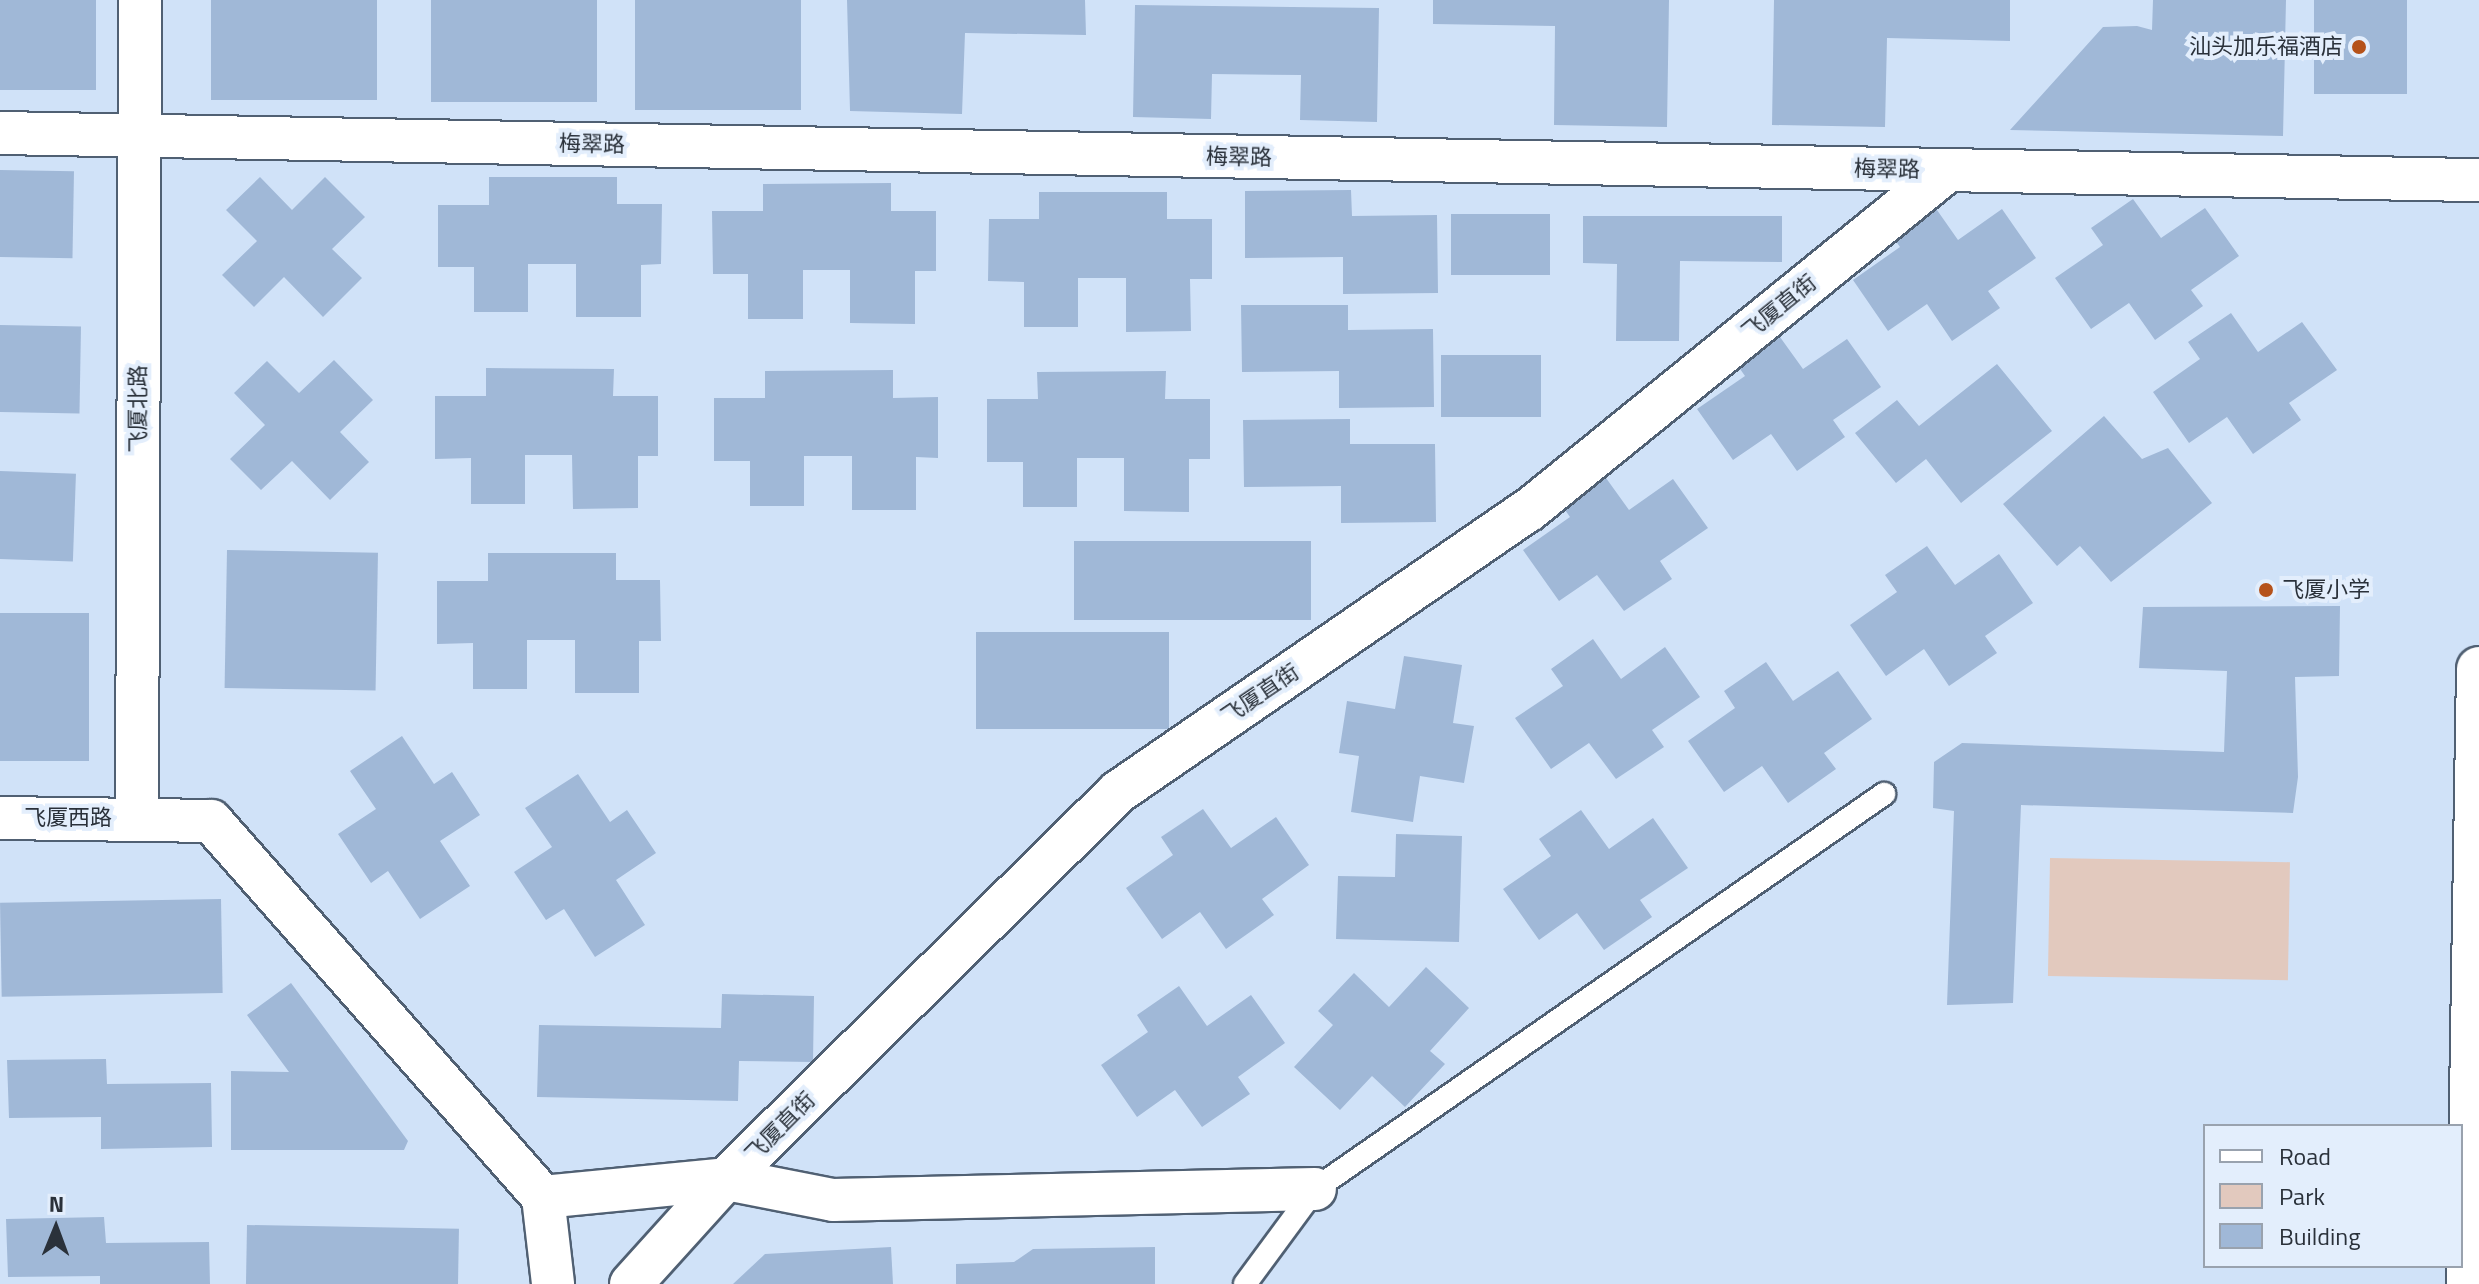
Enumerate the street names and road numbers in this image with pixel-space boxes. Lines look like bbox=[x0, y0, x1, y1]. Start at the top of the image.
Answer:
street label: 梅翠路 bbox=[559, 130, 625, 158]
street label: 梅翠路 bbox=[1206, 143, 1272, 171]
street label: 梅翠路 bbox=[1854, 155, 1920, 183]
street label: 飞厦直街 bbox=[1736, 269, 1822, 345]
street label: 飞厦北路 bbox=[125, 365, 151, 453]
street label: 飞厦直街 bbox=[1216, 658, 1304, 730]
street label: 飞厦西路 bbox=[24, 805, 112, 831]
street label: 飞厦直街 bbox=[740, 1087, 820, 1167]

